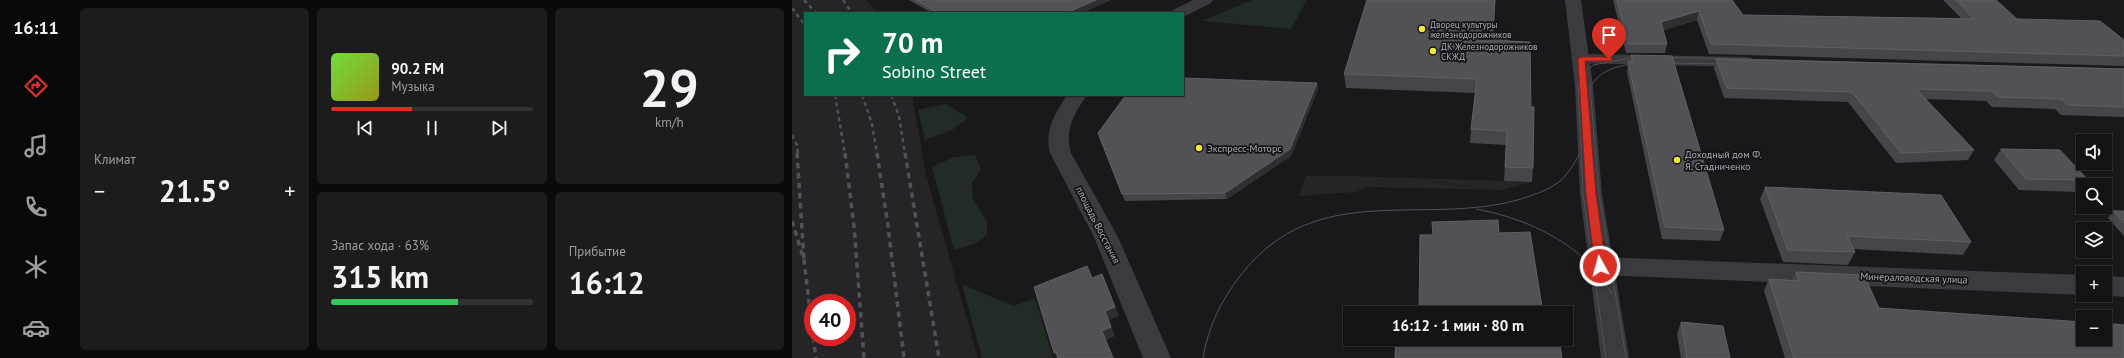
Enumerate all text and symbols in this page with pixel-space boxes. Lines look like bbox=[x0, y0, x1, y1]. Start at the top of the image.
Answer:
text: 16:11 bbox=[13, 16, 59, 39]
pin bbox=[1592, 18, 1626, 59]
place label: Дворец культуры железнодорожников bbox=[1430, 19, 1512, 40]
text: 70 m bbox=[882, 24, 943, 61]
marker: Дворец культуры железнодорожников bbox=[1417, 24, 1427, 34]
icon: arrive bbox=[1598, 24, 1620, 46]
icon: right bbox=[816, 28, 868, 80]
place label: ДК Железнодорожников СКЖД bbox=[1441, 41, 1538, 62]
marker: ДК Железнодорожников СКЖД bbox=[1428, 46, 1438, 56]
text: 29 bbox=[640, 54, 699, 121]
text: 90.2 FM bbox=[391, 59, 444, 78]
text: Sobino Street bbox=[882, 60, 986, 83]
icon: directions bbox=[22, 72, 50, 100]
text: Музыка bbox=[391, 78, 435, 95]
text: km/h bbox=[655, 114, 684, 131]
icon: previous bbox=[354, 117, 376, 139]
icon: pause bbox=[421, 117, 443, 139]
icon: next bbox=[488, 117, 510, 139]
icon: music bbox=[22, 132, 50, 160]
map controls bbox=[2076, 134, 2112, 346]
button: sound bbox=[2076, 134, 2112, 170]
place label: Экспресс-Моторс bbox=[1207, 142, 1282, 155]
marker: Экспресс-Моторс bbox=[1194, 143, 1204, 153]
place label: Доходный дом Ф. Я. Стадниченко bbox=[1685, 148, 1762, 173]
text: Климат bbox=[94, 151, 136, 168]
marker: Доходный дом Ф. Я. Стадниченко bbox=[1672, 155, 1682, 165]
text: 21.5° bbox=[159, 171, 230, 210]
text: − bbox=[94, 177, 105, 205]
text: + bbox=[284, 177, 295, 205]
button: search bbox=[2076, 178, 2112, 214]
street label: площадь Восстания bbox=[1073, 184, 1123, 266]
icon: phone bbox=[22, 193, 50, 221]
button: layers bbox=[2076, 222, 2112, 258]
text: Запас хода · 63% bbox=[331, 237, 429, 254]
text: Прибытие bbox=[569, 243, 626, 260]
position arrow bbox=[1579, 245, 1621, 287]
icon: climate bbox=[22, 253, 50, 281]
text: 315 km bbox=[331, 257, 429, 296]
text: 16:12 bbox=[569, 263, 645, 302]
button: + bbox=[2076, 266, 2112, 302]
street label: Минераловодская улица bbox=[1860, 270, 1968, 286]
speed limit sign: 40 bbox=[804, 294, 856, 346]
button: − bbox=[2076, 310, 2112, 346]
icon: car bbox=[22, 314, 50, 342]
text: 16:12 · 1 мин · 80 m bbox=[1392, 316, 1524, 335]

